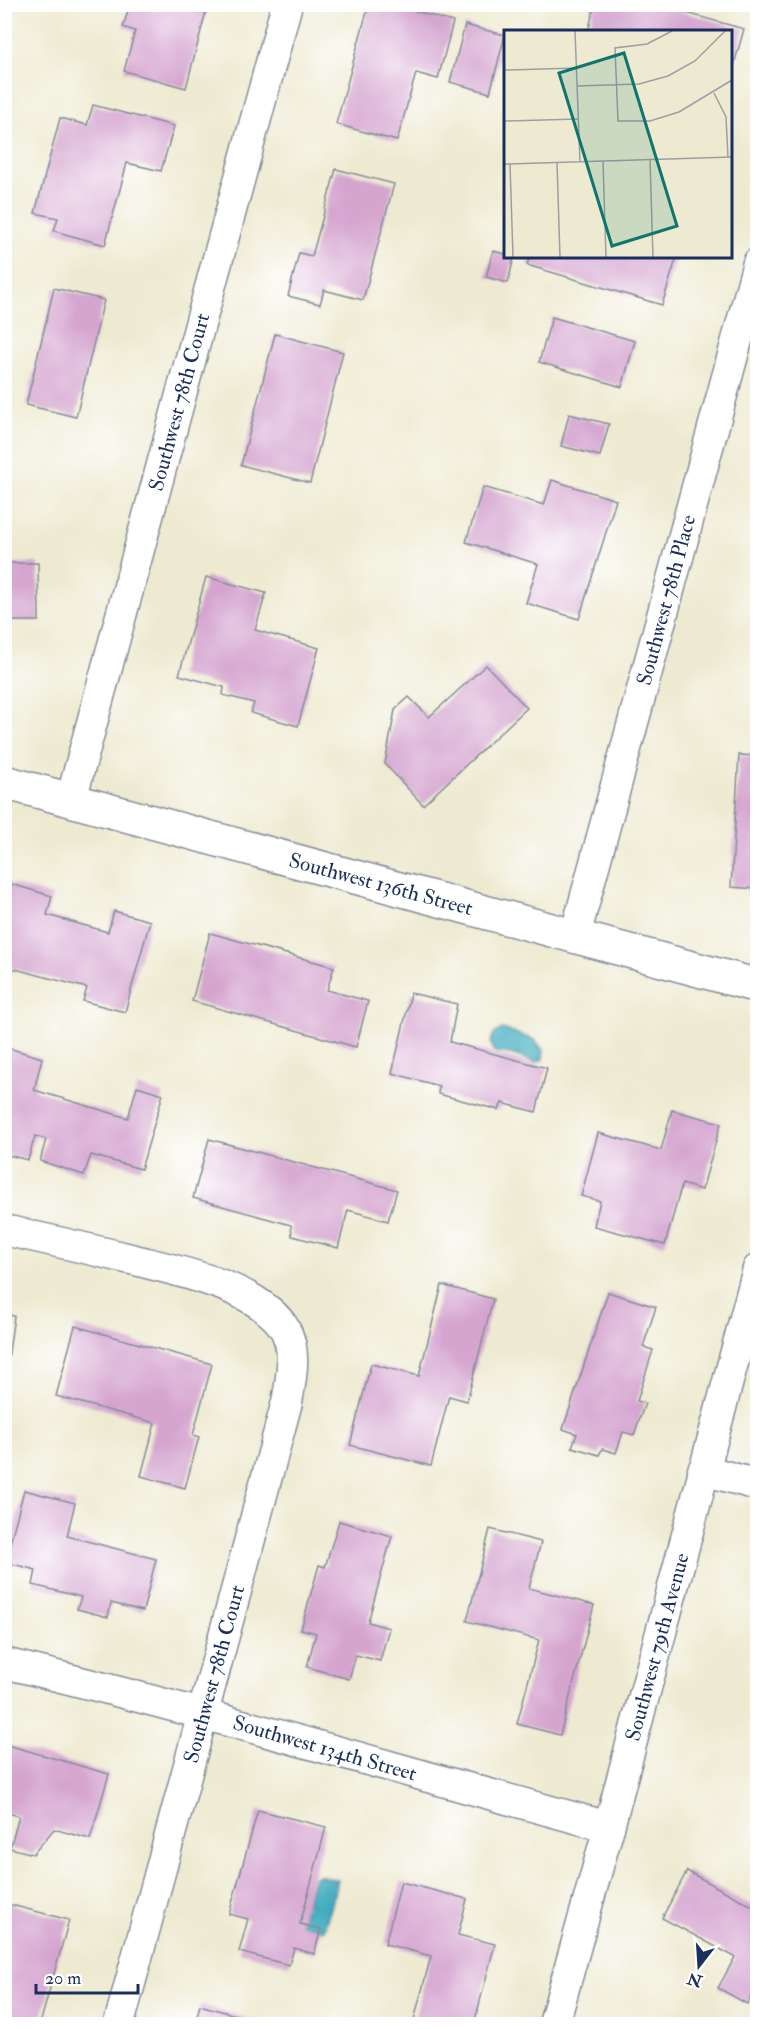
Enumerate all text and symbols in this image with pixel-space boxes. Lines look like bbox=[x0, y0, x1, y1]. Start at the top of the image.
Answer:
inset map bbox=[504, 30, 732, 258]
street label: Southwest 78th Court bbox=[143, 310, 216, 494]
street label: Southwest 78th Place bbox=[631, 512, 702, 688]
street label: Southwest 136th Street bbox=[286, 847, 476, 922]
street label: Southwest 79th Avenue bbox=[619, 1550, 696, 1744]
street label: Southwest 78th Court bbox=[178, 1582, 251, 1766]
street label: Southwest 134th Street bbox=[230, 1709, 420, 1788]
north arrow bbox=[669, 1936, 729, 1996]
scale bar bbox=[36, 1957, 138, 1995]
text: 20 m bbox=[45, 1967, 81, 1990]
text: N bbox=[684, 1968, 706, 1991]

